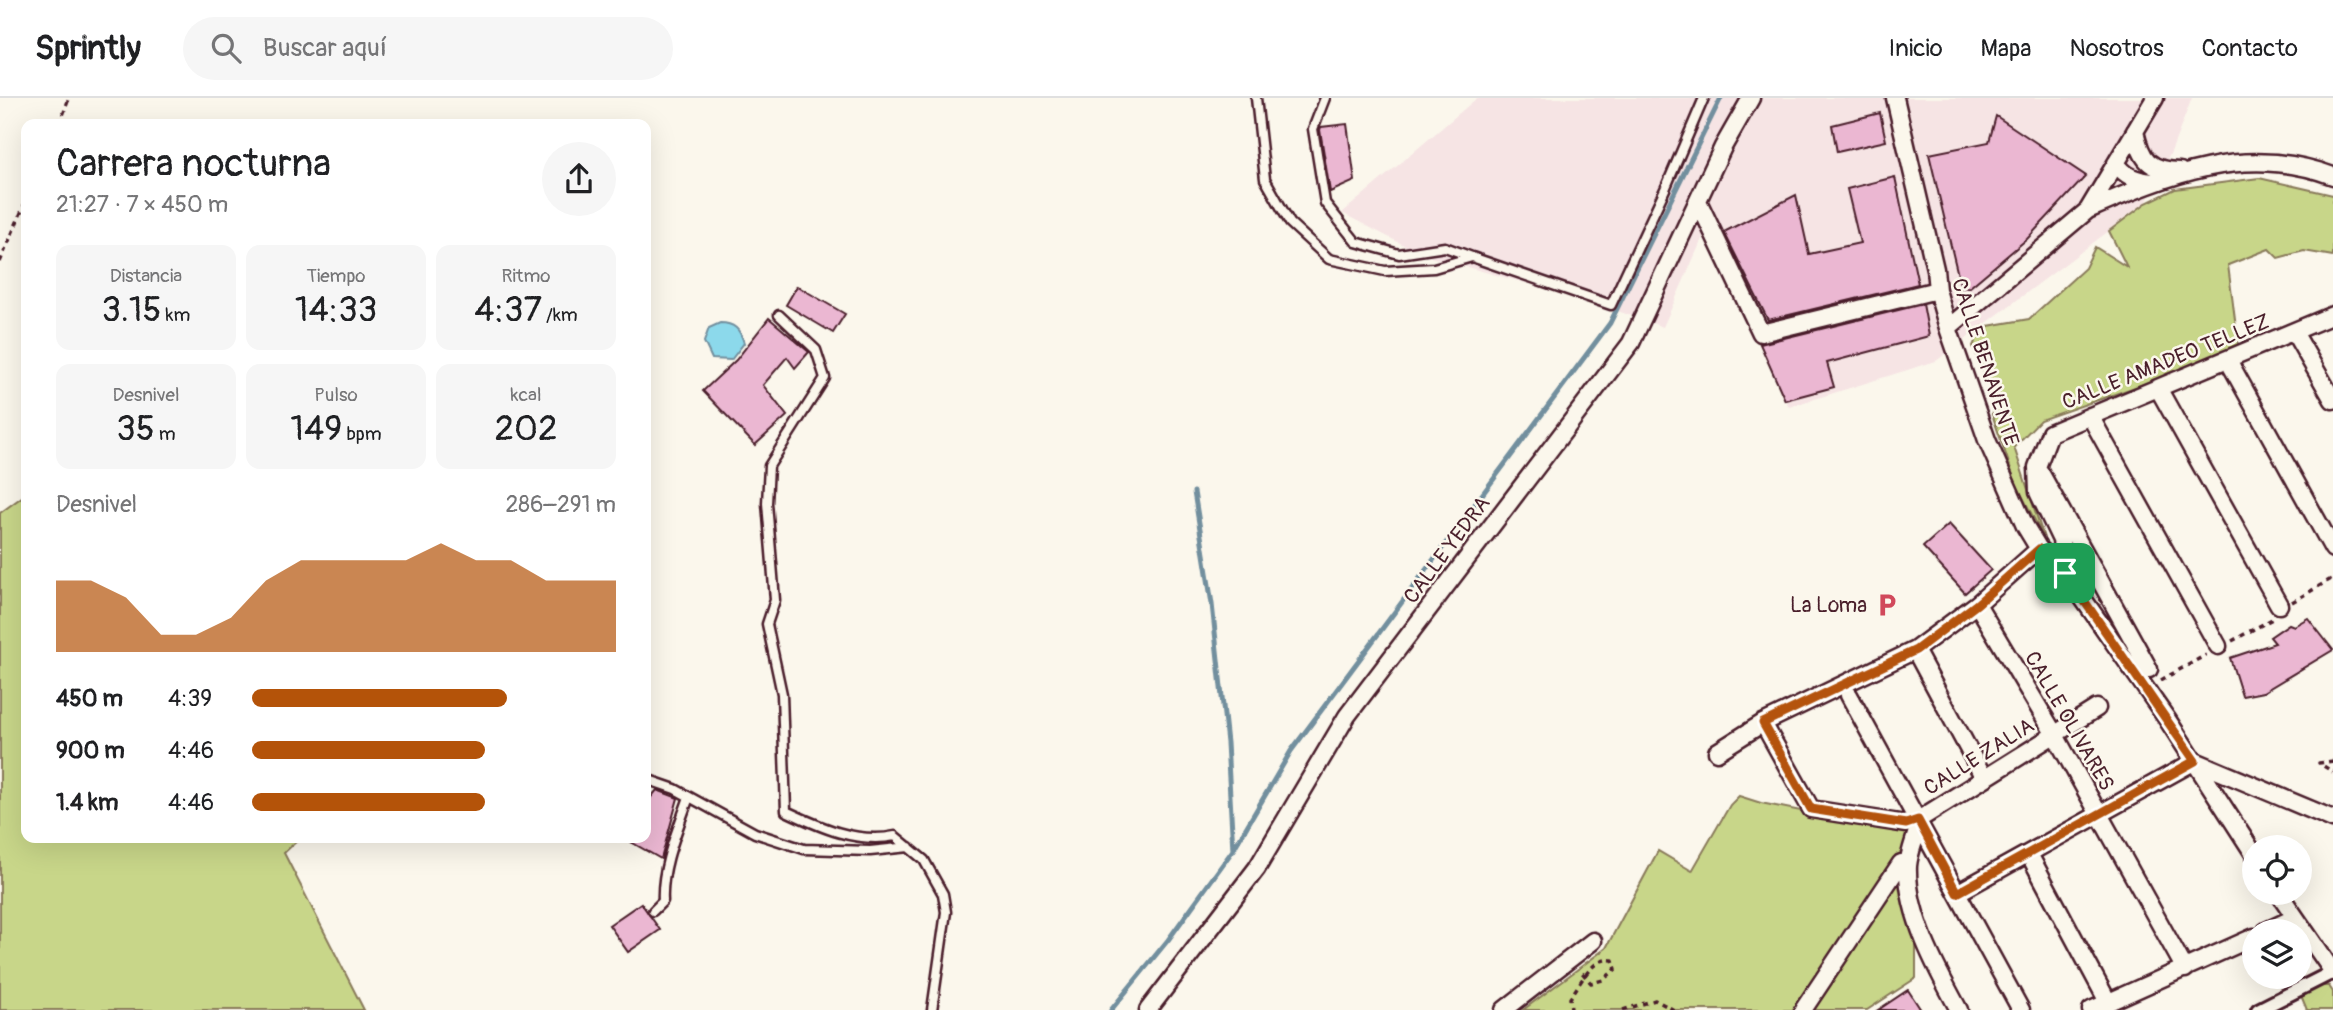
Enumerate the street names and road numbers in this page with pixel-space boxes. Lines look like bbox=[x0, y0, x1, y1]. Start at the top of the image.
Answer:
street label: CALLE BENAVENTE bbox=[1945, 275, 2025, 449]
street label: CALLE AMADEO TELLEZ bbox=[2058, 308, 2274, 416]
street label: CALLE YEDRA bbox=[1398, 491, 1496, 609]
street label: CALLE OLIVARES bbox=[2018, 646, 2120, 796]
street label: CALLE ZALIA bbox=[1919, 712, 2039, 802]

